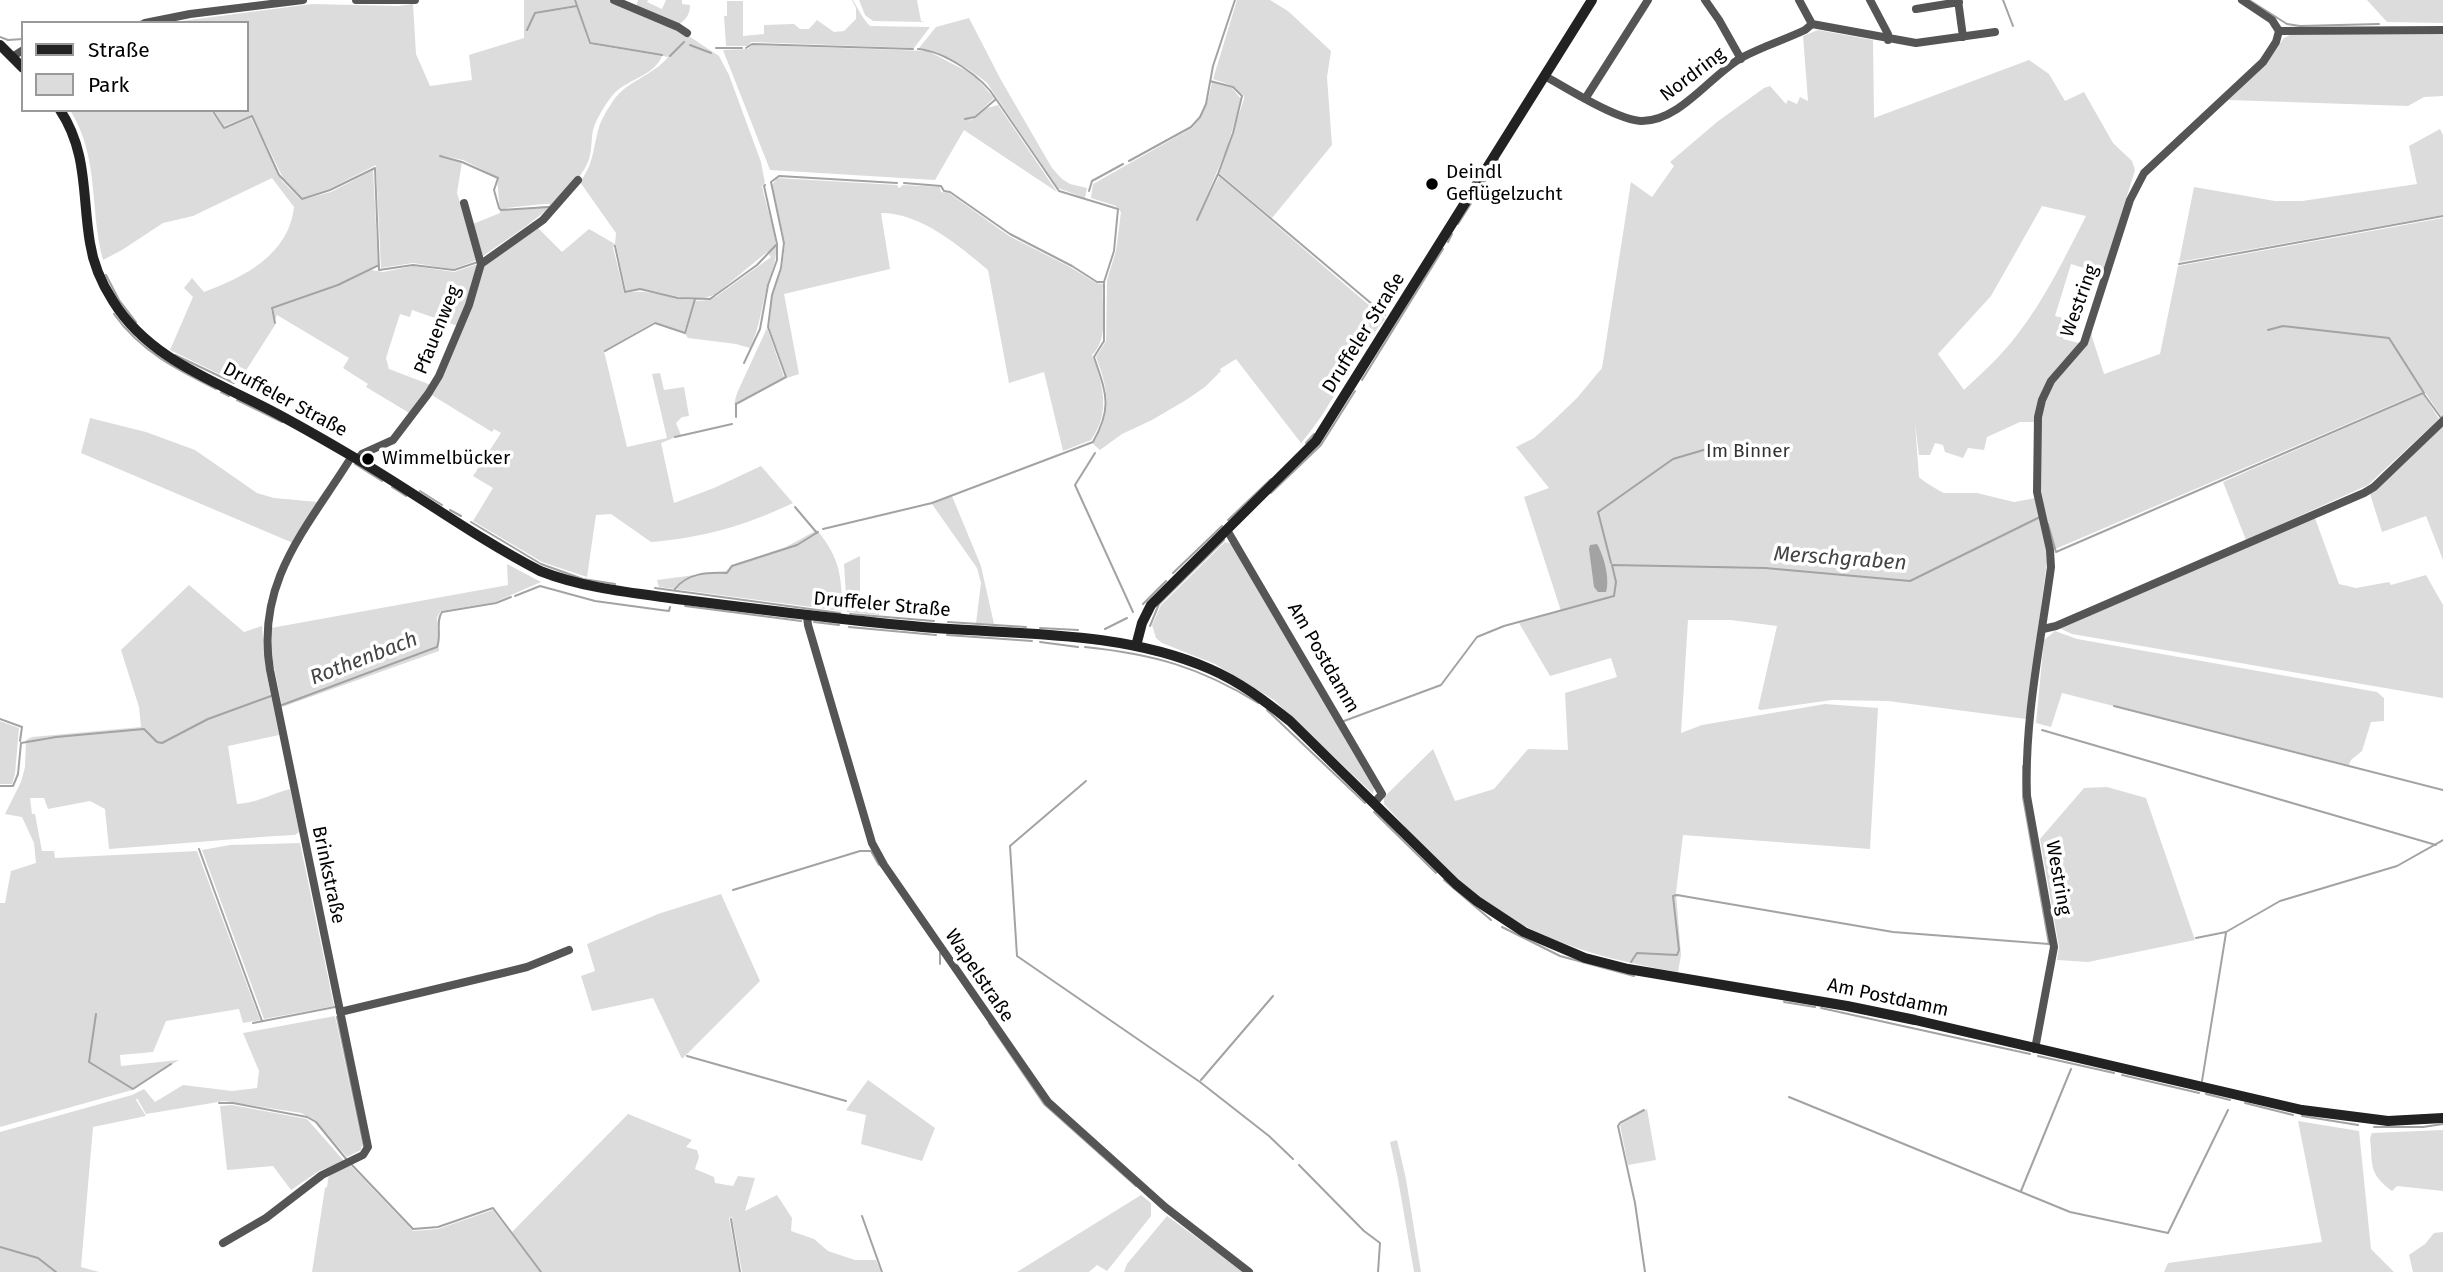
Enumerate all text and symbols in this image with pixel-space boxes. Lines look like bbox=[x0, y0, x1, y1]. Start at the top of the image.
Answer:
legend bbox=[21, 21, 248, 112]
text: Straße bbox=[88, 37, 150, 63]
street label: Nordring bbox=[1656, 43, 1730, 107]
text: Park bbox=[88, 72, 129, 98]
place label: Deindl Geflügelzucht bbox=[1446, 162, 1563, 206]
marker: Deindl Geflügelzucht bbox=[1424, 176, 1440, 192]
street label: Westring bbox=[2056, 262, 2104, 340]
street label: Druffeler Straße bbox=[1318, 269, 1410, 397]
street label: Pfauenweg bbox=[410, 282, 466, 378]
street label: Druffeler Straße bbox=[219, 358, 351, 442]
park label: Im Binner bbox=[1706, 441, 1790, 463]
place label: Wimmelbücker bbox=[382, 448, 510, 470]
marker: Wimmelbücker bbox=[360, 451, 376, 467]
water label: Merschgraben bbox=[1773, 542, 1907, 576]
street label: Druffeler Straße bbox=[812, 588, 952, 622]
street label: Am Postdamm bbox=[1282, 599, 1364, 717]
water label: Rothenbach bbox=[307, 627, 421, 691]
street label: Brinkstraße bbox=[307, 824, 349, 926]
street label: Westring bbox=[2040, 839, 2076, 917]
street label: Wapelstraße bbox=[940, 925, 1018, 1027]
street label: Am Postdamm bbox=[1825, 974, 1951, 1022]

